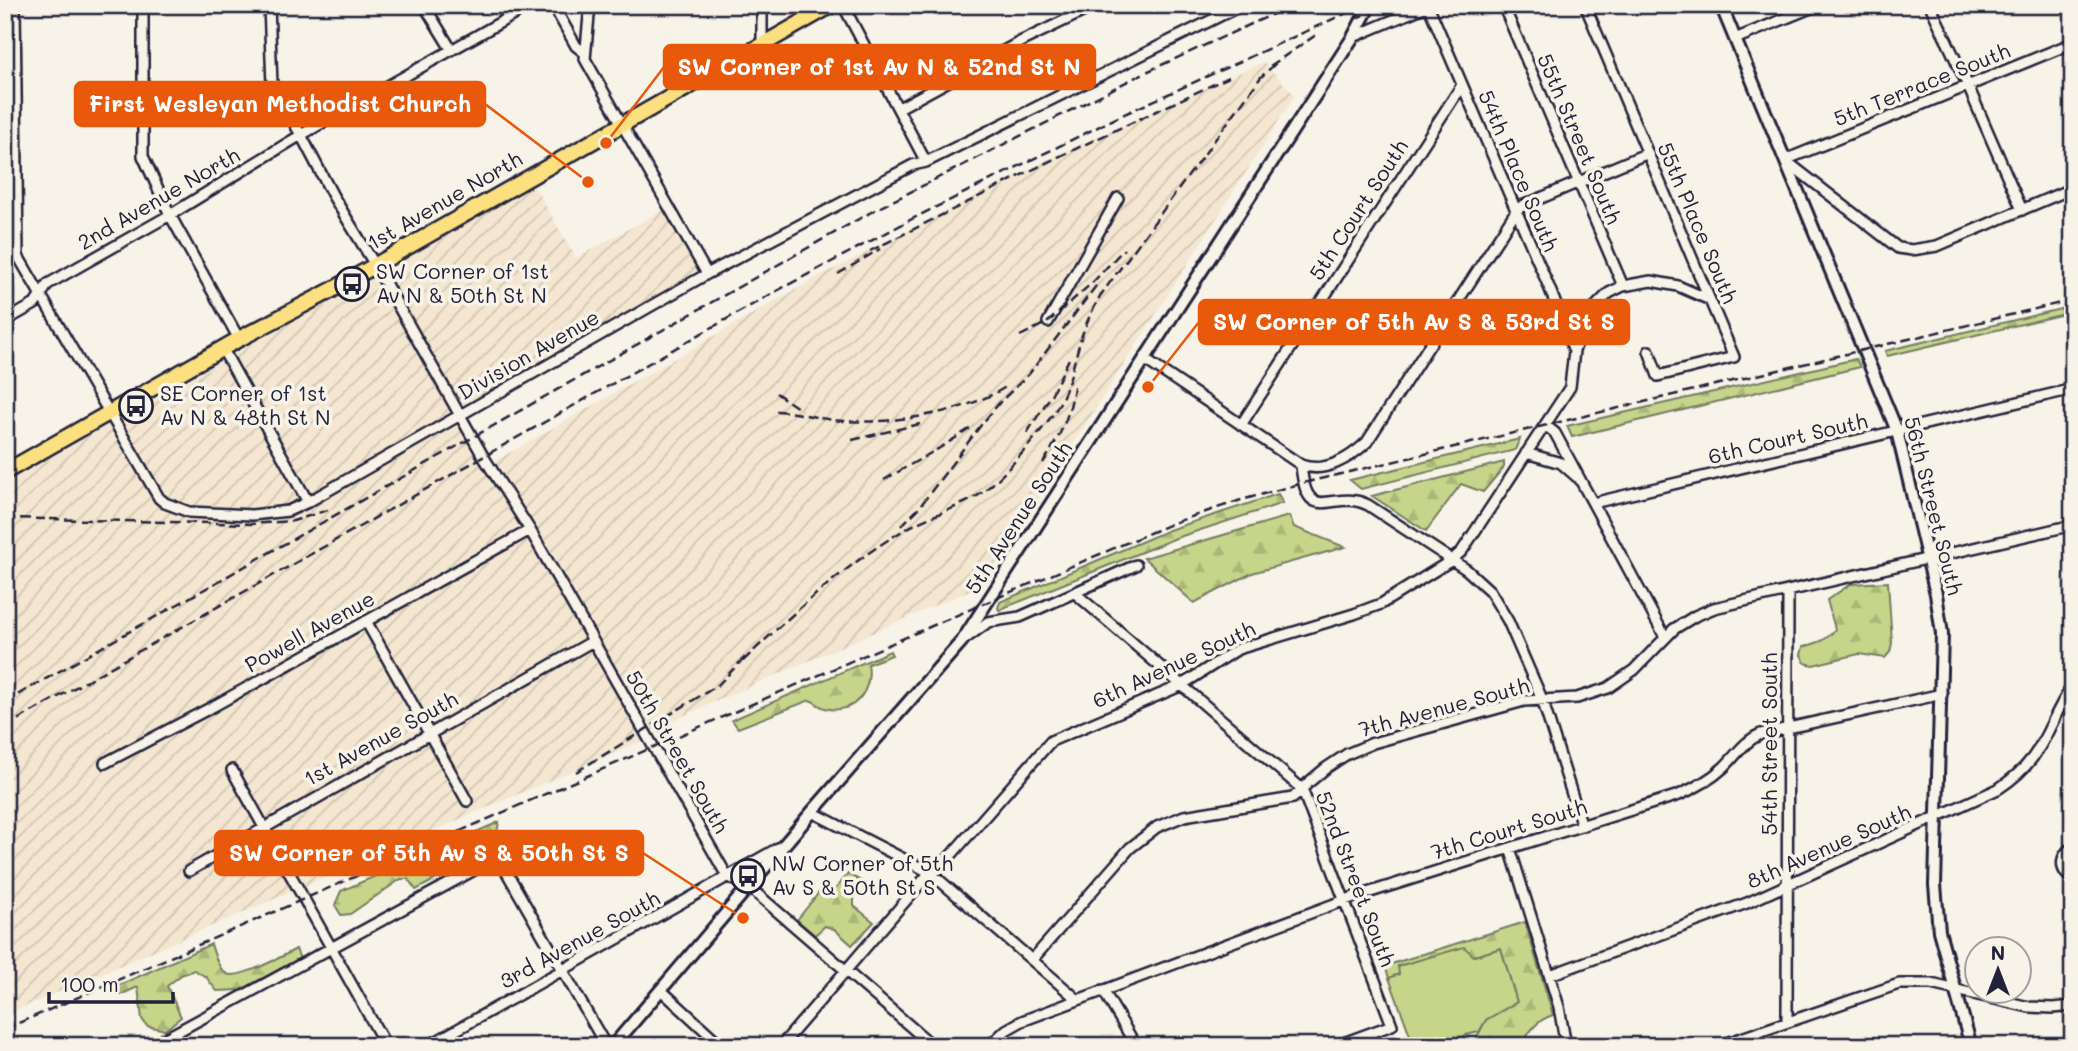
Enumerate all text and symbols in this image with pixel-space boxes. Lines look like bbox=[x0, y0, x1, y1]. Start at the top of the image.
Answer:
street label: 5th Terrace South bbox=[1829, 36, 2014, 131]
callout: SW Corner of 1st Av N & 52nd St N bbox=[664, 45, 1095, 89]
street label: 55th Street South bbox=[1532, 49, 1629, 228]
text: SW Corner of 1st Av N & 52nd St N bbox=[677, 51, 1081, 81]
callout: First Wesleyan Methodist Church bbox=[75, 82, 485, 126]
street label: 54th Place South bbox=[1473, 86, 1566, 255]
text: First Wesleyan Methodist Church bbox=[89, 88, 471, 118]
street label: 5th Court South bbox=[1302, 134, 1413, 285]
street label: 55th Place South bbox=[1652, 138, 1744, 307]
street label: 2nd Avenue North bbox=[73, 140, 244, 255]
street label: 1st Avenue North bbox=[362, 144, 527, 255]
place label: SW Corner of 1st Av N & 50th St N bbox=[376, 257, 549, 308]
bus stop icon: SW Corner of 1st Av N & 50th St N bbox=[333, 265, 371, 303]
callout: SW Corner of 5th Av S & 53rd St S bbox=[1199, 300, 1629, 344]
street label: Division Avenue bbox=[453, 302, 604, 405]
text: SW Corner of 5th Av S & 53rd St S bbox=[1213, 306, 1615, 336]
place label: SE Corner of 1st Av N & 48th St N bbox=[160, 379, 330, 430]
bus stop icon: SE Corner of 1st Av N & 48th St N bbox=[117, 387, 155, 425]
street label: 6th Court South bbox=[1705, 406, 1870, 469]
street label: 56th Street South bbox=[1899, 414, 1970, 598]
street label: 5th Avenue South bbox=[958, 436, 1077, 598]
street label: Powell Avenue bbox=[240, 584, 379, 678]
street label: 6th Avenue South bbox=[1088, 614, 1259, 713]
street label: 54th Street South bbox=[1755, 653, 1782, 835]
street label: 50th Street South bbox=[621, 665, 736, 837]
street label: 7th Avenue South bbox=[1355, 671, 1532, 742]
street label: 1st Avenue South bbox=[299, 684, 462, 791]
street label: 52nd Street South bbox=[1310, 787, 1402, 970]
street label: 7th Court South bbox=[1427, 792, 1590, 865]
street label: 8th Avenue South bbox=[1742, 797, 1915, 894]
callout: SW Corner of 5th Av S & 50th St S bbox=[215, 831, 643, 875]
text: SW Corner of 5th Av S & 50th St S bbox=[229, 837, 629, 867]
place label: NW Corner of 5th Av S & 50th St S bbox=[772, 849, 953, 900]
bus stop icon: NW Corner of 5th Av S & 50th St S bbox=[729, 857, 767, 895]
street label: 3rd Avenue South bbox=[494, 883, 664, 994]
north arrow bbox=[1962, 936, 2032, 1006]
text: N bbox=[1991, 940, 2005, 965]
scale bar bbox=[49, 960, 173, 1004]
text: 100 m bbox=[60, 970, 119, 997]

